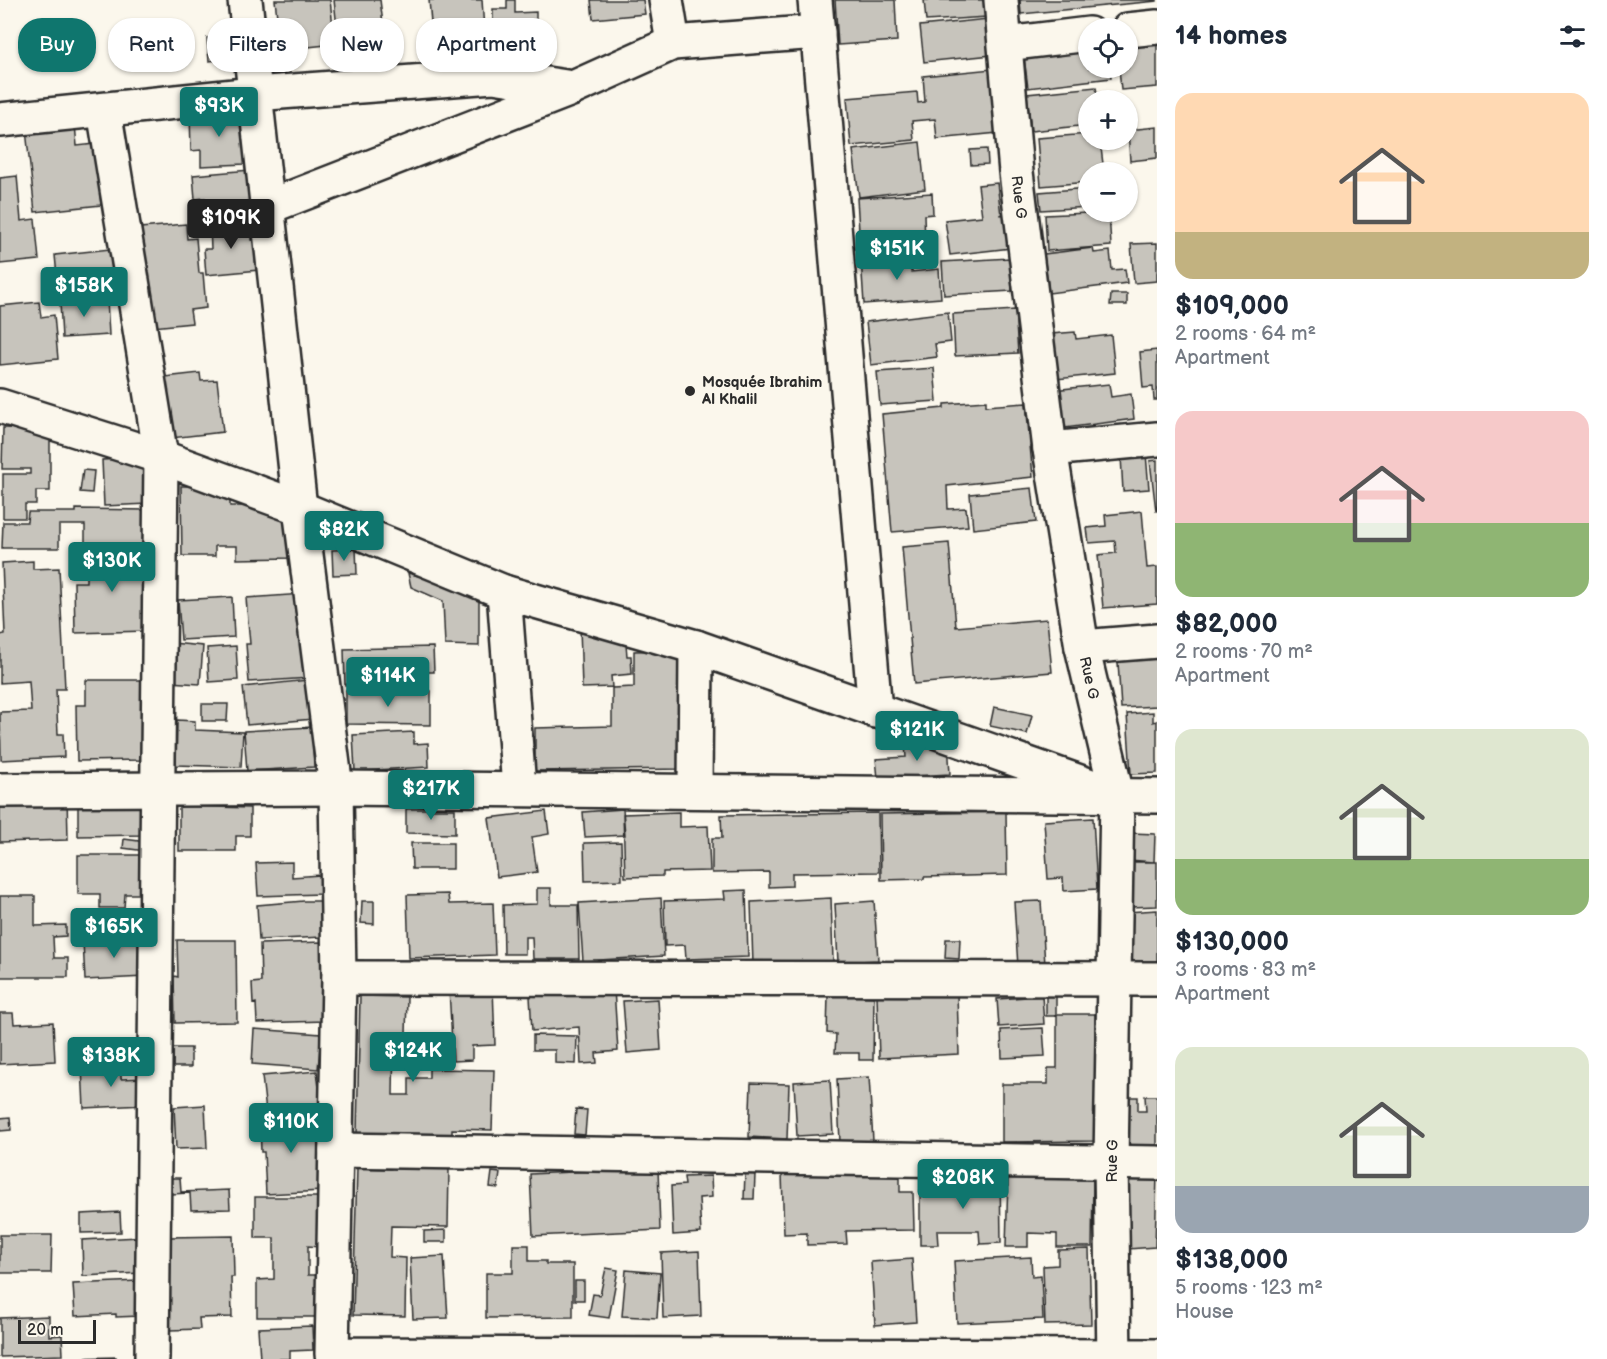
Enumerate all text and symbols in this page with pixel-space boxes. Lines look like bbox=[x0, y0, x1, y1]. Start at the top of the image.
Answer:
chip: Buy bbox=[18, 18, 96, 72]
chip: Rent bbox=[108, 18, 195, 72]
chip: Filters bbox=[207, 18, 308, 72]
chip: New bbox=[320, 18, 404, 72]
chip: Apartment bbox=[416, 18, 557, 72]
map controls bbox=[1078, 18, 1138, 222]
button: locate bbox=[1078, 18, 1138, 78]
icon: filters bbox=[1556, 20, 1589, 53]
text: 14 homes bbox=[1175, 21, 1287, 52]
pin: $93K bbox=[183, 87, 255, 138]
button: + bbox=[1078, 90, 1138, 150]
text: $93K bbox=[194, 94, 244, 118]
icon: home bbox=[1328, 132, 1436, 240]
button: − bbox=[1078, 162, 1138, 222]
street label: Rue G bbox=[1007, 175, 1031, 220]
pin: $109K bbox=[189, 199, 273, 250]
text: $109K bbox=[201, 206, 261, 230]
pin: $151K bbox=[855, 230, 939, 281]
text: $151K bbox=[869, 237, 925, 261]
pin: $158K bbox=[42, 267, 126, 318]
text: $158K bbox=[55, 274, 113, 298]
text: $109,000 bbox=[1175, 291, 1289, 322]
text: 2 rooms · 64 m² bbox=[1175, 322, 1316, 346]
text: Apartment bbox=[1175, 346, 1270, 370]
place label: Mosquée Ibrahim Al Khalil bbox=[701, 373, 823, 409]
marker: Mosquée Ibrahim Al Khalil bbox=[683, 384, 697, 398]
icon: home bbox=[1328, 450, 1436, 558]
pin: $82K bbox=[308, 511, 380, 562]
text: $82K bbox=[319, 518, 369, 542]
pin: $130K bbox=[70, 542, 154, 593]
text: $130K bbox=[82, 549, 142, 573]
text: $82,000 bbox=[1175, 609, 1278, 640]
text: 2 rooms · 70 m² bbox=[1175, 640, 1313, 664]
street label: Rue G bbox=[1075, 655, 1104, 701]
pin: $114K bbox=[346, 657, 430, 708]
text: $114K bbox=[360, 664, 416, 688]
text: Apartment bbox=[1175, 664, 1270, 688]
pin: $121K bbox=[875, 711, 959, 762]
text: $121K bbox=[889, 718, 945, 742]
icon: home bbox=[1328, 768, 1436, 876]
pin: $217K bbox=[389, 770, 473, 821]
text: $217K bbox=[402, 777, 460, 801]
pin: $165K bbox=[72, 908, 156, 959]
text: $165K bbox=[85, 915, 143, 939]
text: $130,000 bbox=[1175, 927, 1289, 958]
text: 3 rooms · 83 m² bbox=[1175, 958, 1316, 982]
text: Apartment bbox=[1175, 982, 1270, 1006]
pin: $124K bbox=[371, 1032, 455, 1083]
pin: $138K bbox=[69, 1037, 153, 1088]
text: $124K bbox=[384, 1039, 442, 1063]
text: $138K bbox=[82, 1044, 140, 1068]
icon: home bbox=[1328, 1086, 1436, 1194]
pin: $110K bbox=[249, 1103, 333, 1154]
text: $110K bbox=[263, 1110, 319, 1134]
street label: Rue G bbox=[1103, 1139, 1122, 1183]
pin: $208K bbox=[921, 1159, 1005, 1210]
text: $208K bbox=[932, 1166, 994, 1190]
text: $138,000 bbox=[1175, 1245, 1288, 1276]
text: 5 rooms · 123 m² bbox=[1175, 1276, 1323, 1300]
text: House bbox=[1175, 1300, 1234, 1324]
scale bar bbox=[18, 1317, 96, 1344]
text: 20 m bbox=[27, 1321, 63, 1340]

